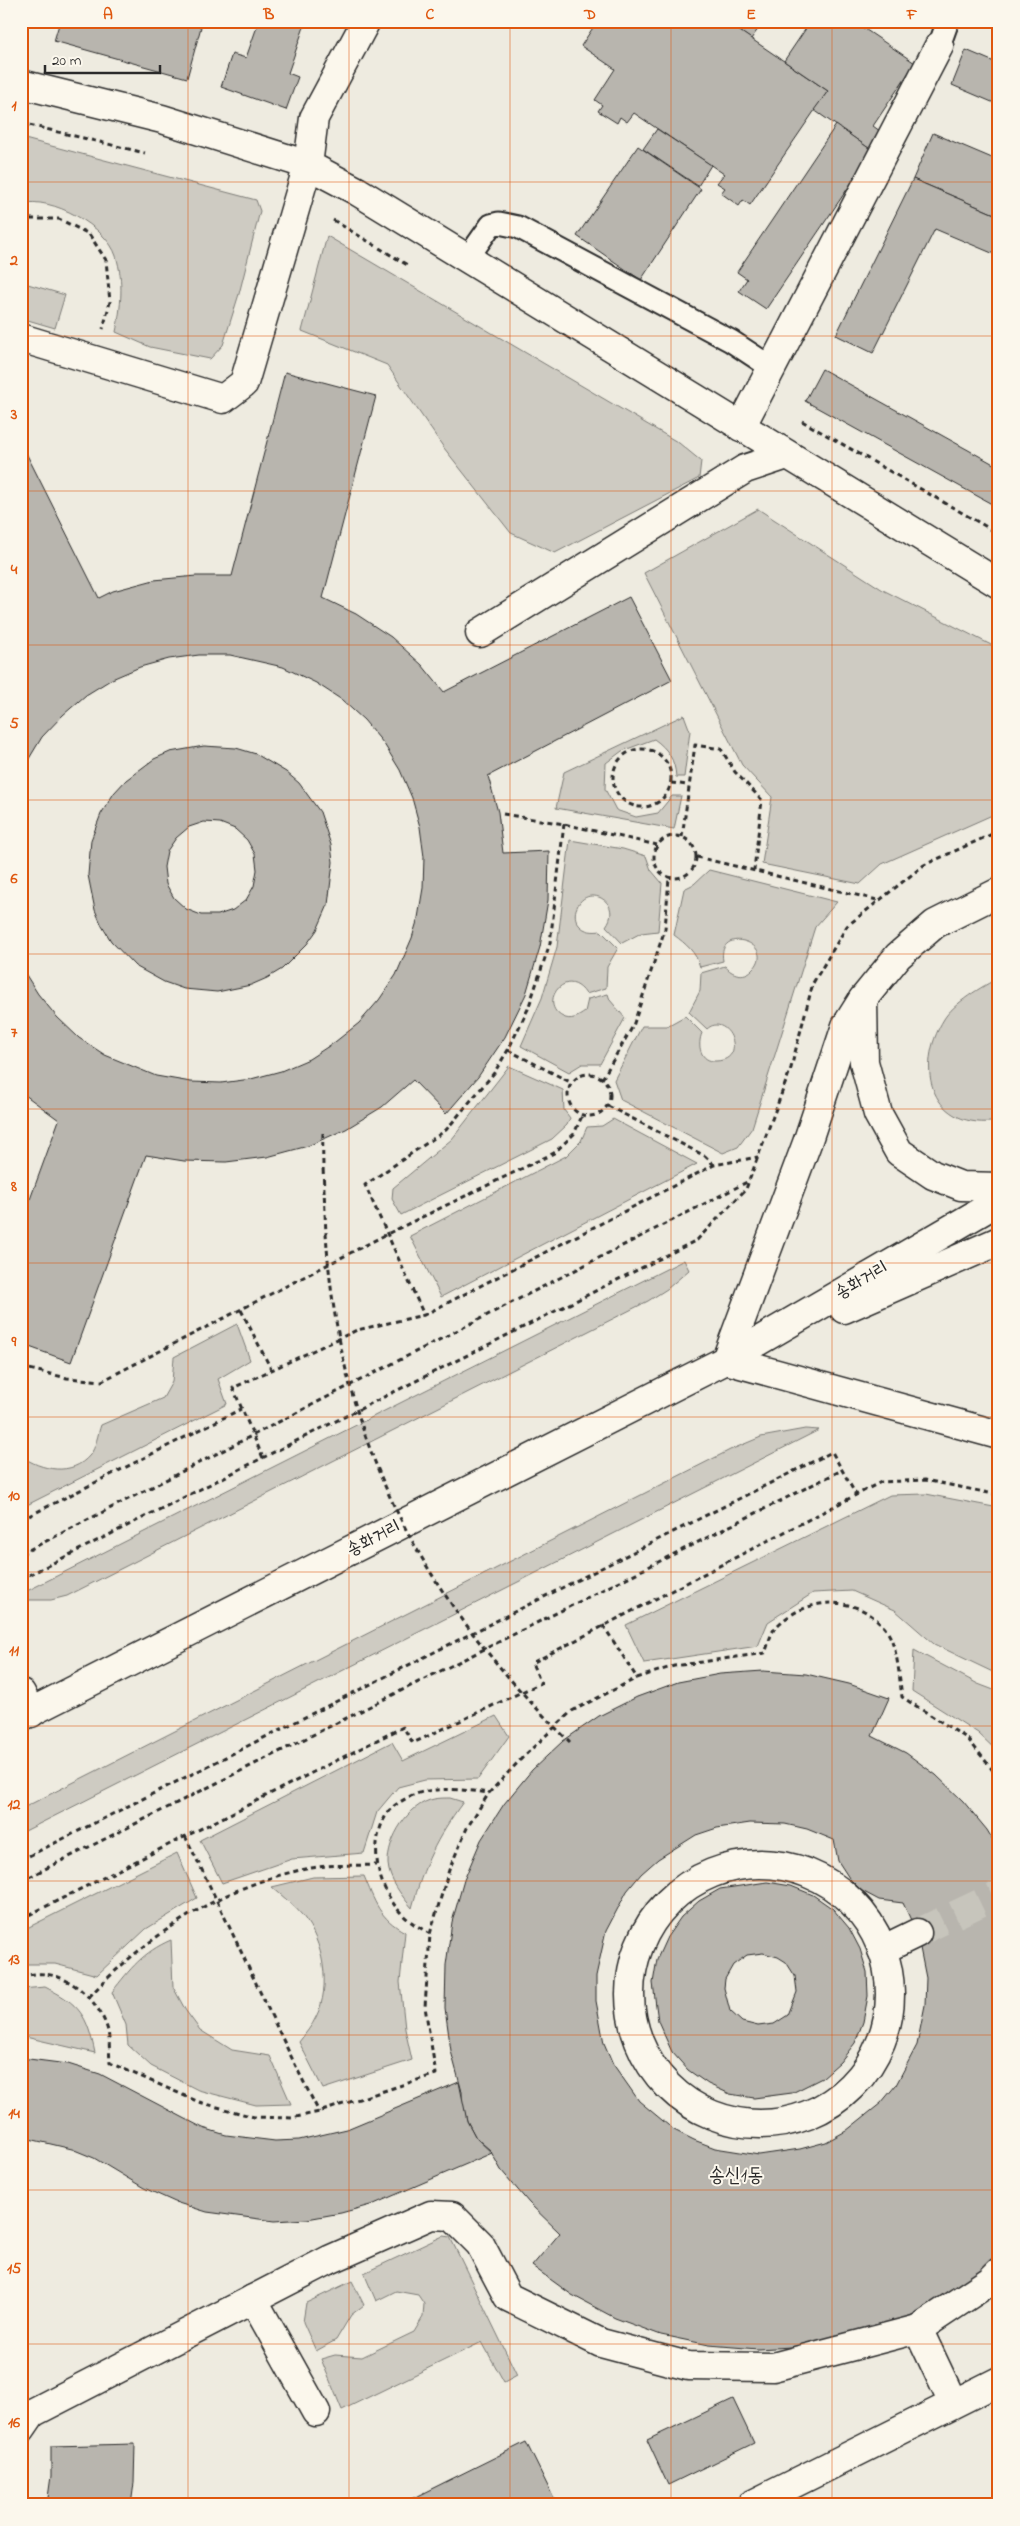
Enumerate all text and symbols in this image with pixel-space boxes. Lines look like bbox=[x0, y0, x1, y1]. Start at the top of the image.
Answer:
text: A bbox=[103, 3, 113, 27]
text: B bbox=[263, 3, 275, 27]
text: C bbox=[426, 3, 435, 27]
text: D bbox=[583, 3, 596, 27]
text: E bbox=[746, 3, 756, 27]
text: F bbox=[906, 3, 918, 27]
scale bar bbox=[45, 42, 160, 74]
text: 20 m bbox=[52, 50, 82, 72]
text: 1 bbox=[11, 94, 17, 118]
text: 2 bbox=[9, 249, 18, 273]
text: 3 bbox=[10, 403, 18, 427]
text: 4 bbox=[10, 558, 18, 582]
text: 5 bbox=[9, 712, 19, 736]
text: 6 bbox=[9, 867, 18, 891]
text: 7 bbox=[11, 1021, 18, 1045]
text: 8 bbox=[10, 1175, 17, 1199]
street label: 송화거리 bbox=[830, 1255, 894, 1307]
text: 9 bbox=[11, 1330, 17, 1354]
text: 10 bbox=[8, 1484, 20, 1508]
street label: 송화거리 bbox=[342, 1514, 406, 1564]
text: 11 bbox=[9, 1639, 20, 1663]
text: 12 bbox=[7, 1793, 21, 1817]
text: 13 bbox=[8, 1948, 20, 1972]
text: 14 bbox=[8, 2102, 20, 2126]
district label: 송신1동 bbox=[709, 2162, 763, 2191]
text: 15 bbox=[7, 2257, 22, 2281]
text: 16 bbox=[8, 2411, 21, 2435]

